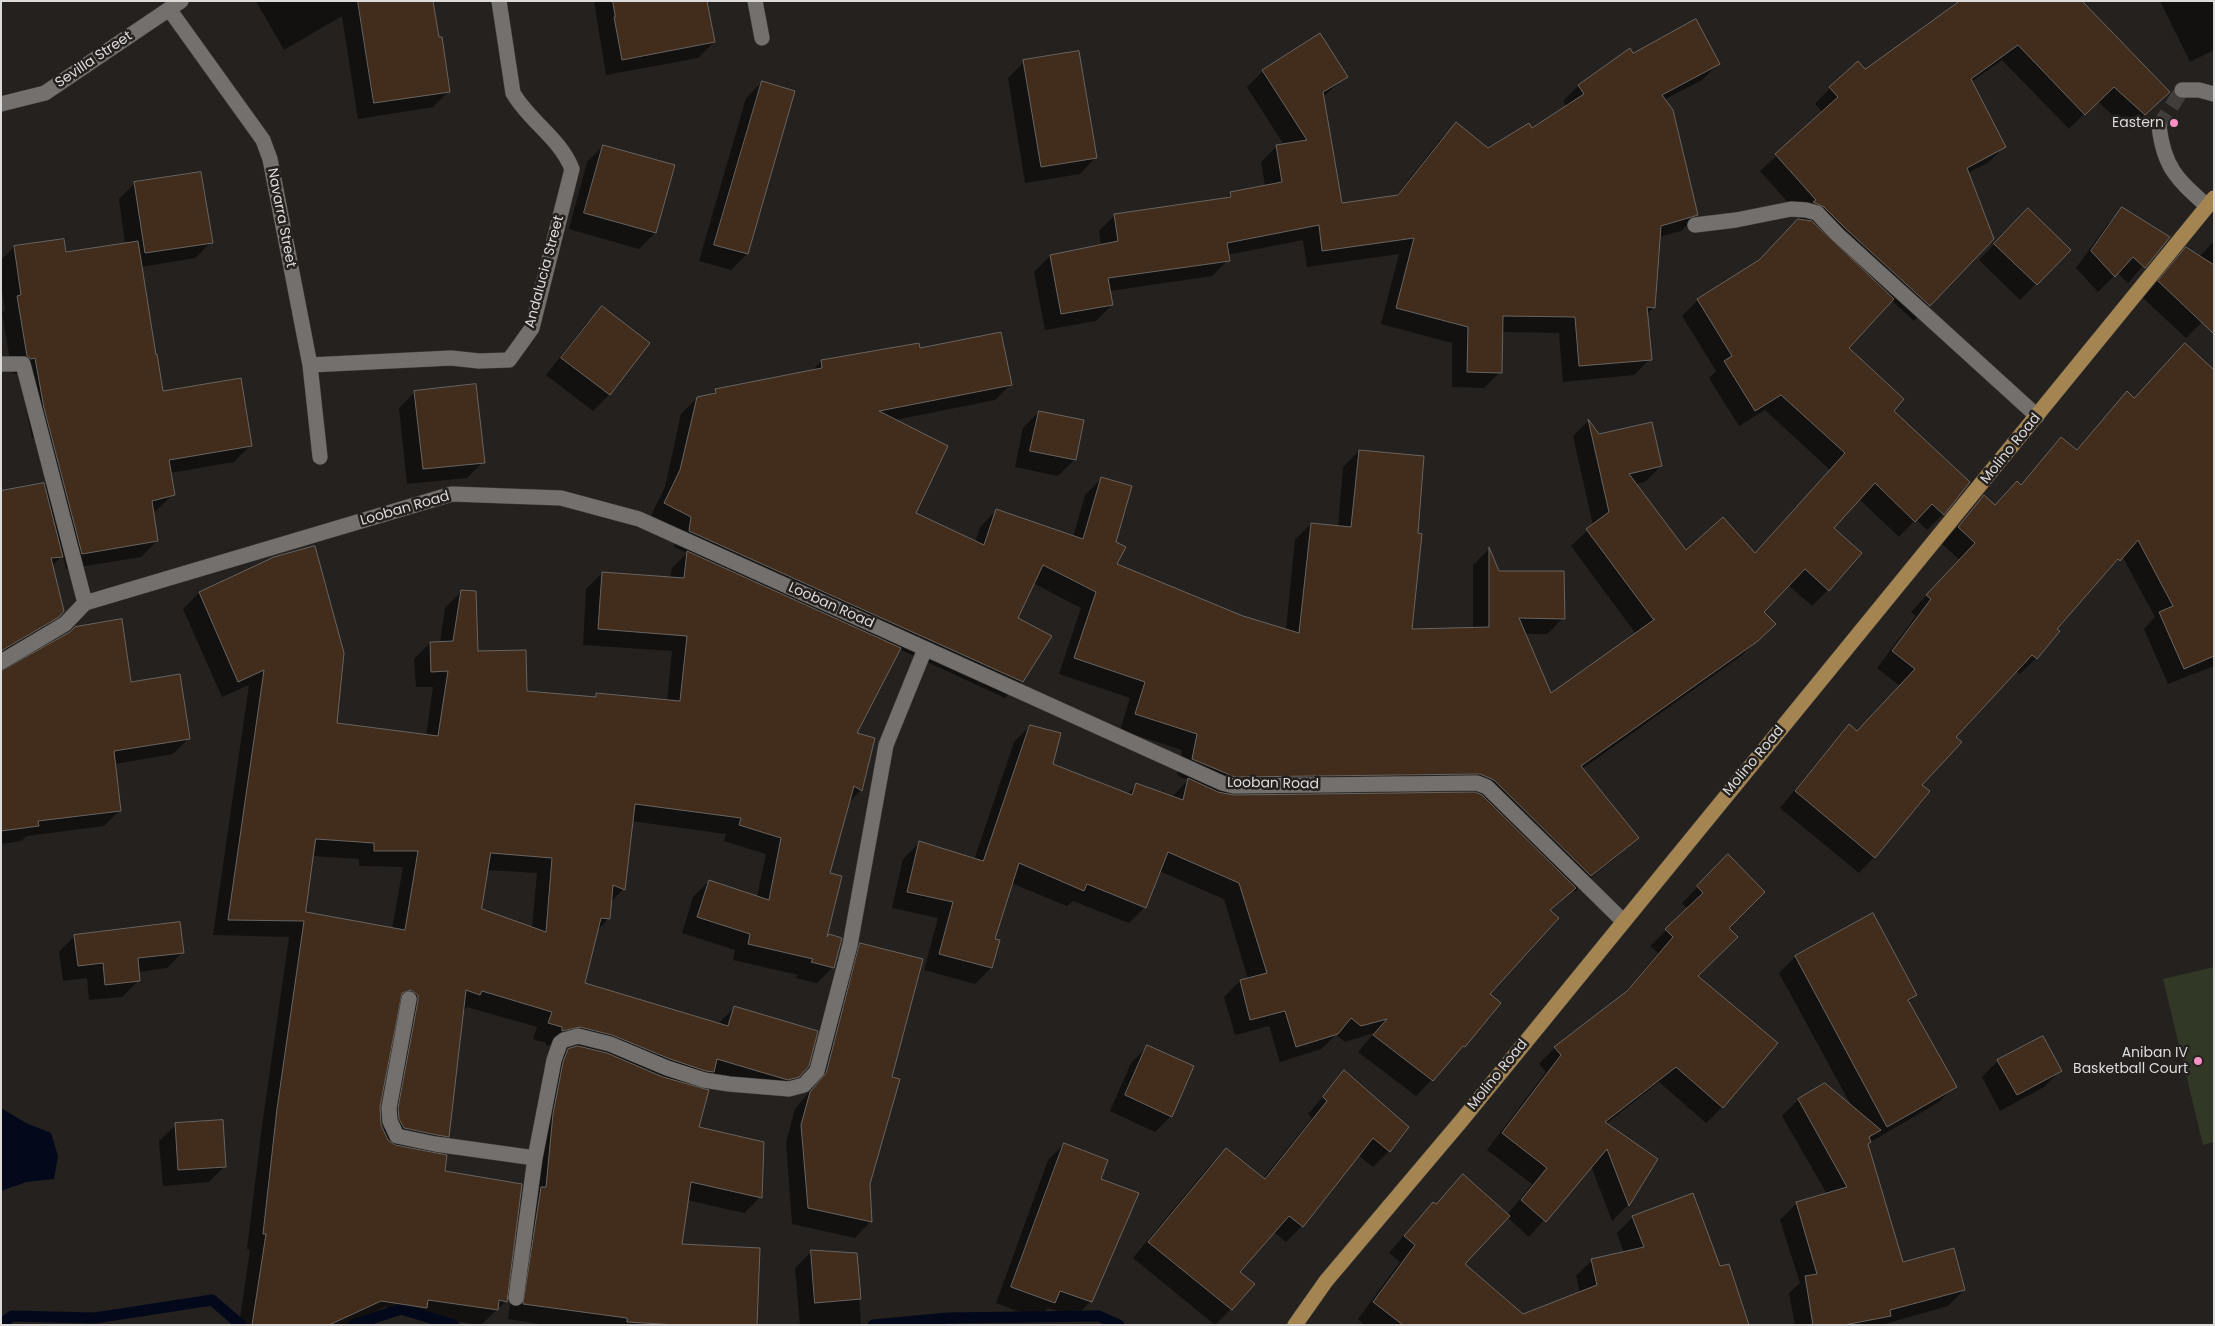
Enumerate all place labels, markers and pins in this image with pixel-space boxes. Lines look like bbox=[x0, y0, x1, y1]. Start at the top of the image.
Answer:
place label: Eastern bbox=[2112, 115, 2164, 131]
marker: Eastern bbox=[2168, 117, 2180, 129]
place label: Aniban IV Basketball Court bbox=[2073, 1045, 2188, 1078]
marker: Aniban IV Basketball Court bbox=[2192, 1055, 2204, 1067]

